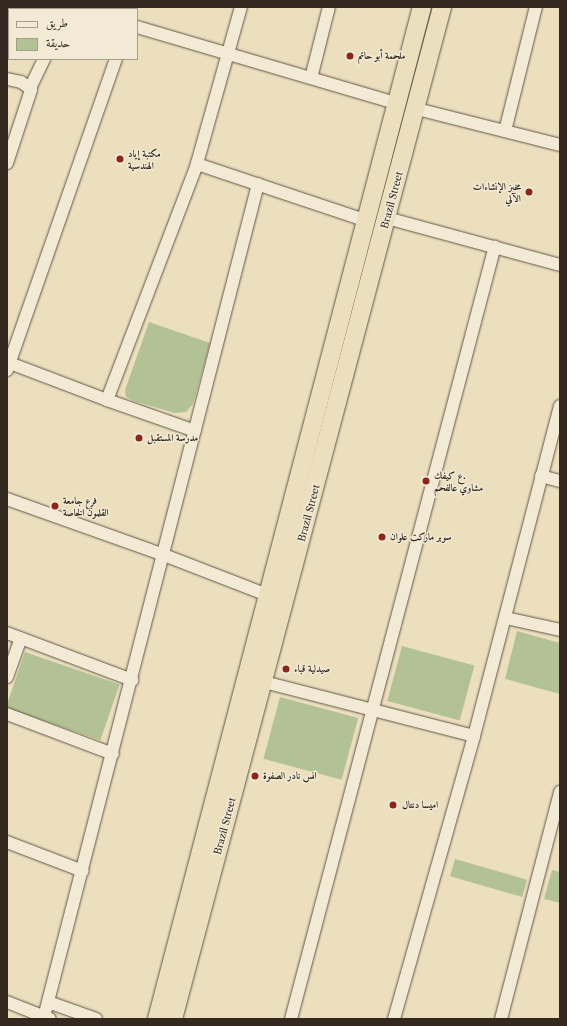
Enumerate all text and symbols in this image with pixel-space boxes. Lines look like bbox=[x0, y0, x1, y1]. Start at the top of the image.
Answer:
legend bbox=[8, 8, 138, 60]
text: طريق bbox=[46, 15, 68, 30]
text: حديقة bbox=[46, 35, 70, 50]
place label: ملحمة أبو حاتم bbox=[358, 50, 405, 62]
marker: ملحمة أبو حاتم bbox=[345, 51, 355, 61]
place label: مكتبة إياد الهندسية bbox=[128, 147, 161, 170]
marker: مكتبة إياد الهندسية bbox=[115, 154, 125, 164]
street label: Brazil Street bbox=[379, 170, 405, 230]
place label: مخبز الإنشاءات الآلي bbox=[473, 180, 521, 204]
marker: مخبز الإنشاءات الآلي bbox=[524, 187, 534, 197]
place label: مدرسة المستقبل bbox=[147, 432, 198, 444]
marker: مدرسة المستقبل bbox=[134, 433, 144, 443]
place label: ع كيفك. مشاوي عالفحم bbox=[434, 469, 483, 492]
marker: ع كيفك. مشاوي عالفحم bbox=[421, 476, 431, 486]
street label: Brazil Street bbox=[296, 483, 322, 543]
place label: فرع جامعة القلمون الخاصة bbox=[63, 494, 109, 518]
marker: فرع جامعة القلمون الخاصة bbox=[50, 501, 60, 511]
place label: سوبر ماركت علوان bbox=[390, 531, 451, 543]
marker: سوبر ماركت علوان bbox=[377, 532, 387, 542]
place label: صيدلية قباء bbox=[294, 663, 330, 675]
marker: صيدلية قباء bbox=[281, 664, 291, 674]
place label: انس نادر الصفوة bbox=[263, 770, 317, 782]
marker: انس نادر الصفوة bbox=[250, 771, 260, 781]
street label: Brazil Street bbox=[212, 796, 238, 856]
marker: اميسا دنتال bbox=[387, 799, 399, 811]
place label: اميسا دنتال bbox=[402, 799, 438, 811]

